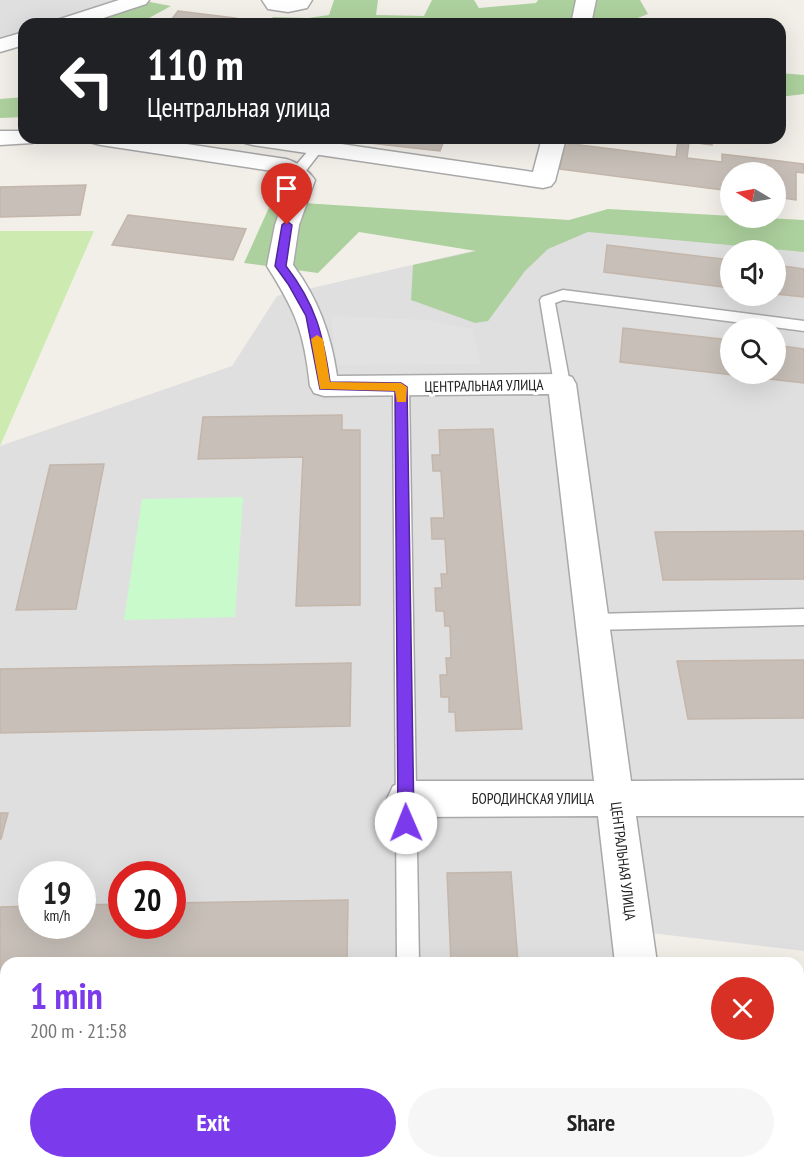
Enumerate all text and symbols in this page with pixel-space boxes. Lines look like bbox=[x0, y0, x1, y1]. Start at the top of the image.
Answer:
text: 110 m bbox=[147, 37, 244, 92]
icon: left bbox=[48, 42, 126, 120]
text: Центральная улица bbox=[147, 90, 331, 124]
north arrow bbox=[720, 162, 786, 228]
map controls bbox=[720, 162, 786, 384]
pin bbox=[261, 163, 312, 225]
icon: arrive bbox=[270, 172, 303, 205]
button: sound bbox=[720, 240, 786, 306]
button: search bbox=[720, 318, 786, 384]
street label: ЦЕНТРАЛЬНАЯ УЛИЦА bbox=[424, 375, 545, 396]
street label: БОРОДИНСКАЯ УЛИЦА bbox=[472, 789, 595, 808]
position arrow bbox=[374, 791, 438, 855]
street label: ЦЕНТРАЛЬНАЯ УЛИЦА bbox=[607, 801, 640, 922]
speed limit sign: 20 bbox=[108, 861, 186, 939]
text: 19 bbox=[43, 873, 71, 912]
text: km/h bbox=[44, 906, 70, 925]
text: 1 min bbox=[30, 972, 103, 1019]
button: close bbox=[711, 977, 774, 1040]
text: 200 m · 21:58 bbox=[30, 1018, 127, 1044]
button: Exit bbox=[30, 1088, 396, 1157]
button: Share bbox=[408, 1088, 774, 1157]

